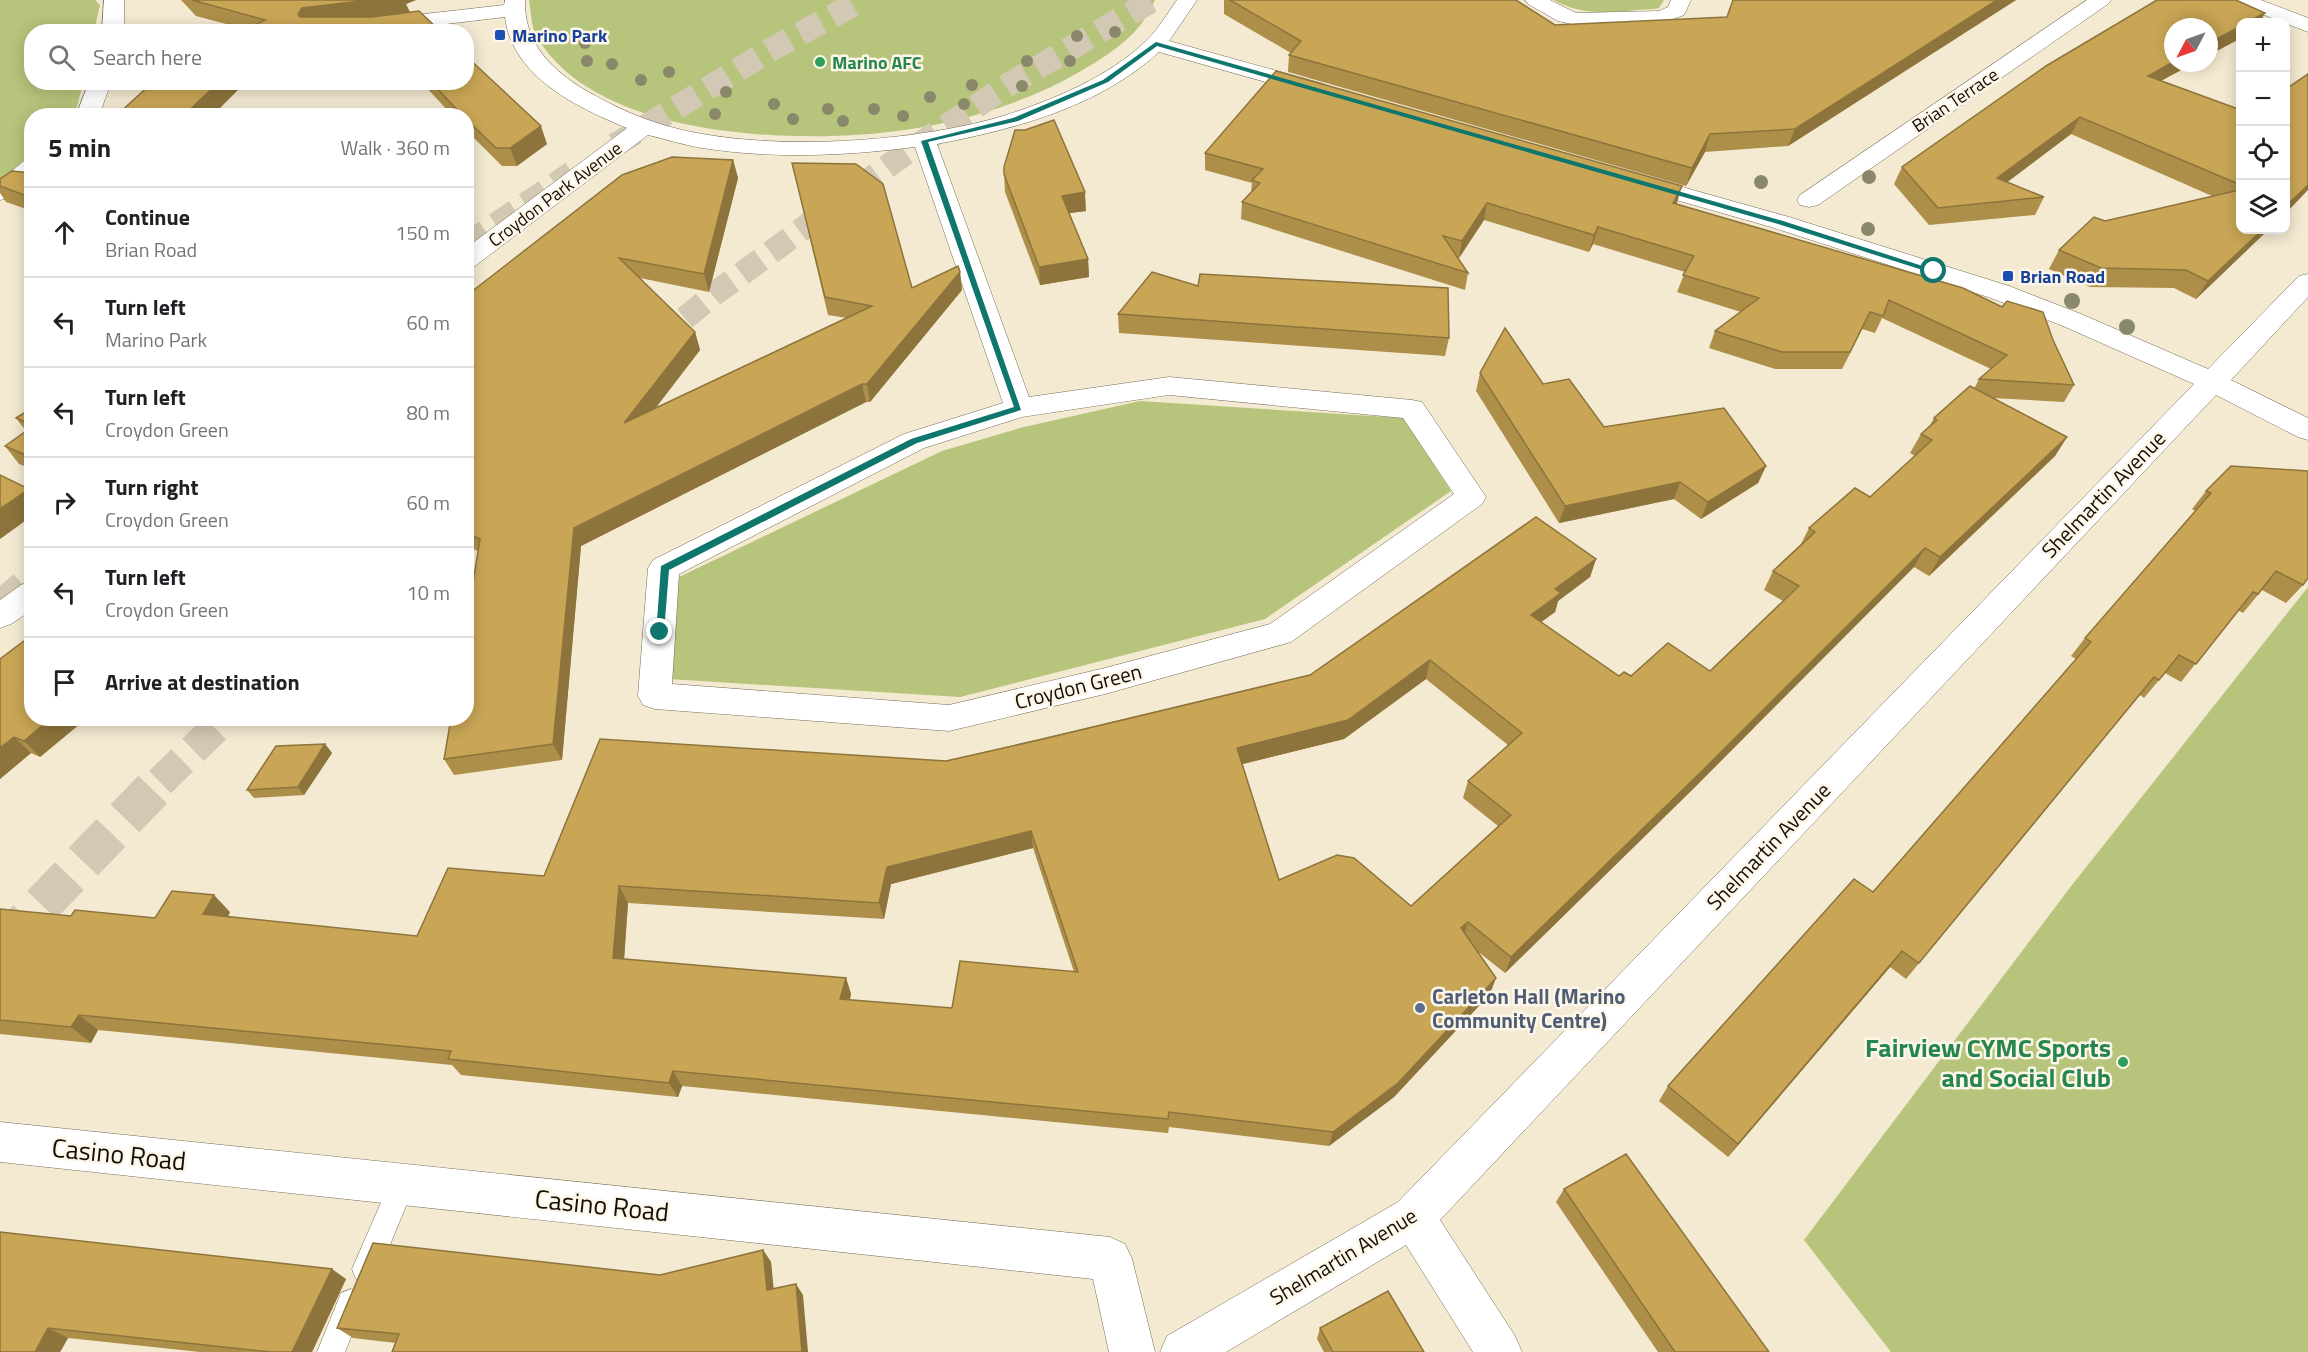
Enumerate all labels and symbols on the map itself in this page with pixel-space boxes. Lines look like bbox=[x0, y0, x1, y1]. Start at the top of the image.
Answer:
north arrow bbox=[2164, 18, 2218, 72]
place label: Marino Park bbox=[512, 22, 608, 49]
marker: Marino Park bbox=[493, 28, 507, 42]
place label: Marino AFC bbox=[832, 49, 922, 76]
marker: Marino AFC bbox=[813, 55, 827, 69]
street label: Brian Terrace bbox=[1906, 61, 2004, 139]
street label: Croydon Park Avenue bbox=[483, 135, 627, 253]
route start bbox=[1920, 257, 1946, 283]
place label: Brian Road bbox=[2020, 263, 2105, 290]
marker: Brian Road bbox=[2001, 269, 2015, 283]
street label: Shelmartin Avenue bbox=[2033, 423, 2173, 565]
route end bbox=[646, 618, 672, 644]
street label: Croydon Green bbox=[1011, 655, 1145, 717]
street label: Shelmartin Avenue bbox=[1698, 775, 1838, 917]
place label: Carleton Hall (Marino Community Centre) bbox=[1432, 980, 1626, 1036]
marker: Carleton Hall (Marino Community Centre) bbox=[1413, 1001, 1427, 1015]
place label: Fairview CYMC Sports and Social Club bbox=[1865, 1028, 2111, 1097]
marker: Fairview CYMC Sports and Social Club bbox=[2116, 1055, 2130, 1069]
street label: Casino Road bbox=[50, 1128, 188, 1180]
street label: Casino Road bbox=[533, 1179, 671, 1231]
street label: Shelmartin Avenue bbox=[1263, 1199, 1423, 1313]

